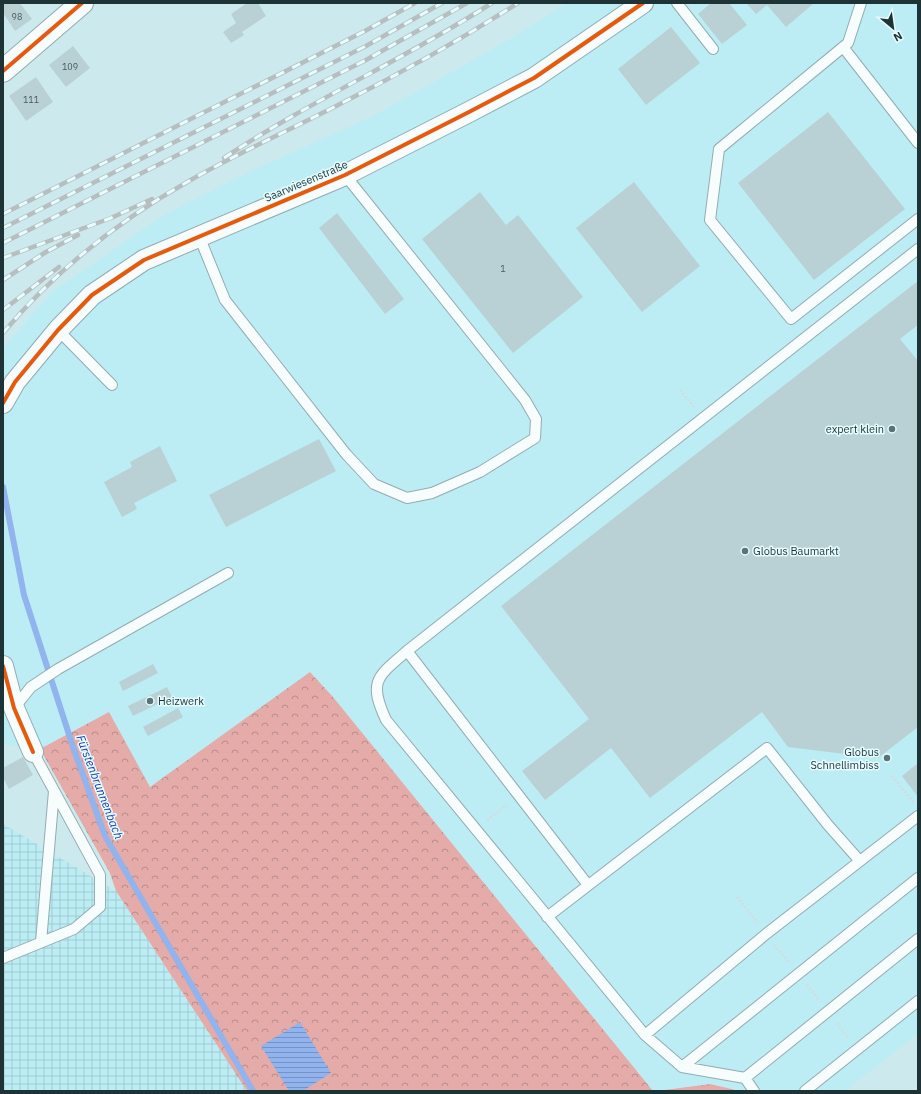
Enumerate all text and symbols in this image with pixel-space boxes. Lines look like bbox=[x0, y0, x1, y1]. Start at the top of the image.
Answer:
north arrow bbox=[873, 8, 913, 48]
house number: 98 bbox=[12, 11, 22, 22]
text: N bbox=[891, 29, 905, 45]
house number: 109 bbox=[62, 61, 78, 72]
house number: 111 bbox=[23, 94, 39, 105]
street label: Saarwiesenstraße bbox=[262, 157, 350, 205]
house number: 1 bbox=[500, 263, 506, 274]
place label: expert klein bbox=[826, 422, 884, 436]
marker: expert klein bbox=[887, 424, 897, 434]
place label: Globus Baumarkt bbox=[753, 544, 839, 558]
marker: Globus Baumarkt bbox=[740, 546, 750, 556]
place label: Heizwerk bbox=[158, 694, 204, 708]
marker: Heizwerk bbox=[145, 696, 155, 706]
water label: Fürstenbrunnenbach bbox=[73, 733, 127, 841]
place label: Globus Schnellimbiss bbox=[810, 745, 879, 772]
marker: Globus Schnellimbiss bbox=[882, 753, 892, 763]

